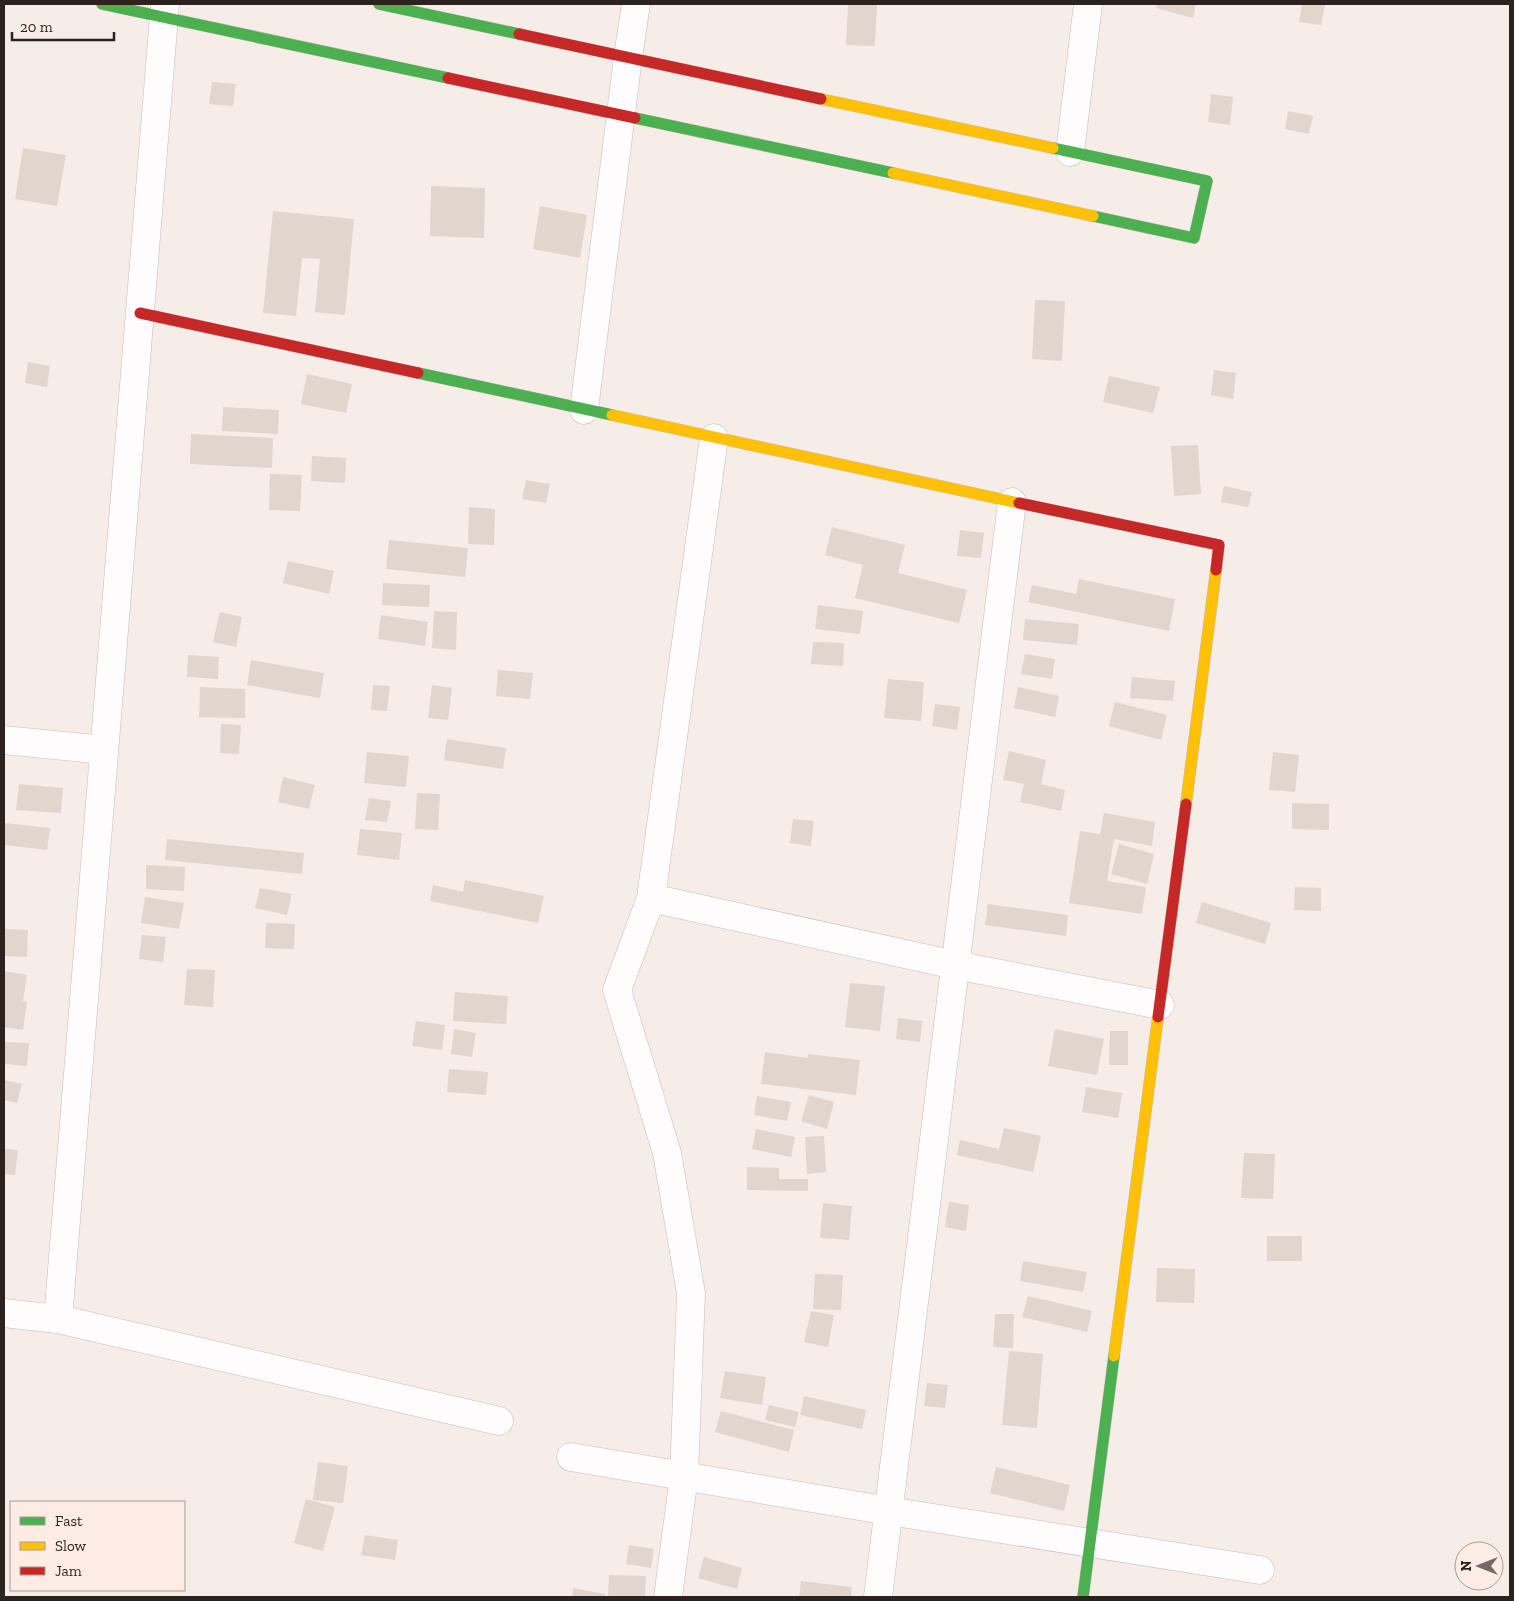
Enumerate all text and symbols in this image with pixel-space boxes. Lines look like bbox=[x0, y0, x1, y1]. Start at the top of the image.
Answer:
scale bar bbox=[12, 10, 115, 42]
text: 20 m bbox=[20, 18, 53, 36]
legend bbox=[10, 1501, 185, 1591]
text: Fast bbox=[55, 1512, 83, 1530]
text: Slow bbox=[55, 1537, 87, 1555]
north arrow bbox=[1454, 1541, 1504, 1591]
text: N bbox=[1458, 1560, 1475, 1571]
text: Jam bbox=[55, 1562, 82, 1580]

